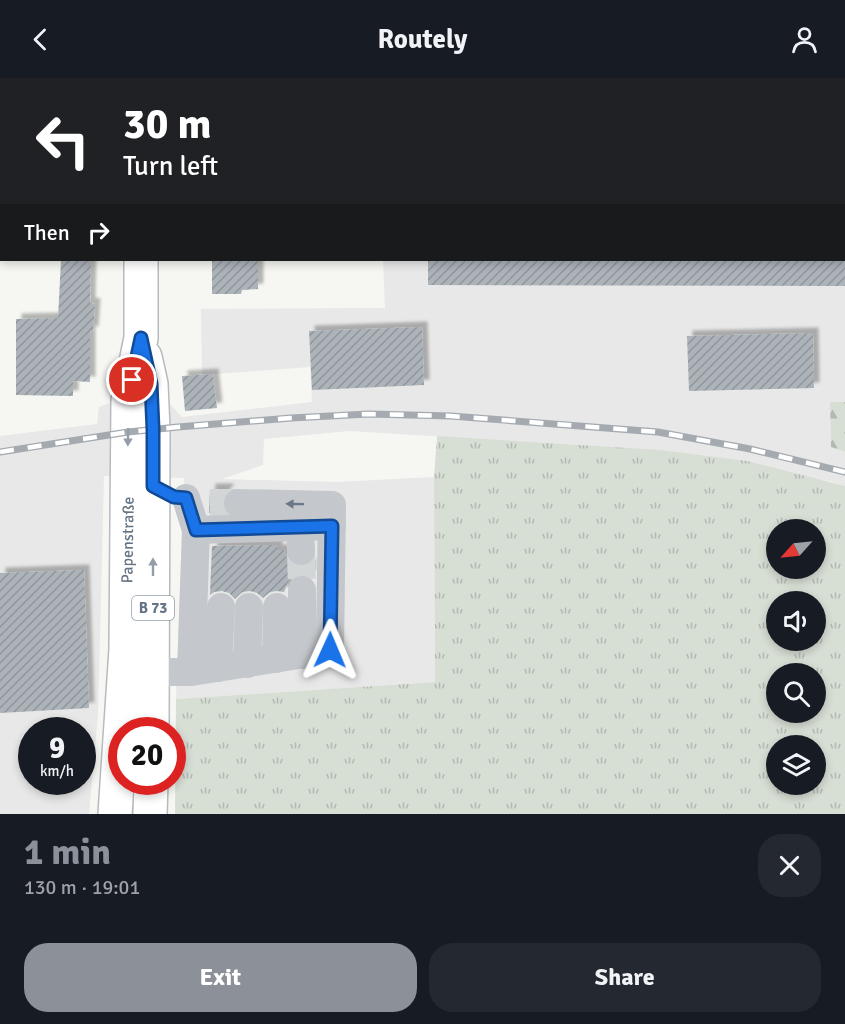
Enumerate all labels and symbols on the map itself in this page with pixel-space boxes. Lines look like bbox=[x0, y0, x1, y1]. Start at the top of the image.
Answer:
pin bbox=[106, 354, 157, 405]
one-way arrow bbox=[123, 428, 133, 447]
street label: Papenstraße bbox=[117, 497, 139, 583]
one-way arrow bbox=[285, 500, 304, 509]
north arrow bbox=[766, 519, 826, 579]
one-way arrow bbox=[148, 558, 158, 577]
road number: B 73 bbox=[132, 596, 174, 620]
position arrow bbox=[298, 618, 362, 682]
speed limit sign: 20 bbox=[108, 717, 186, 795]

